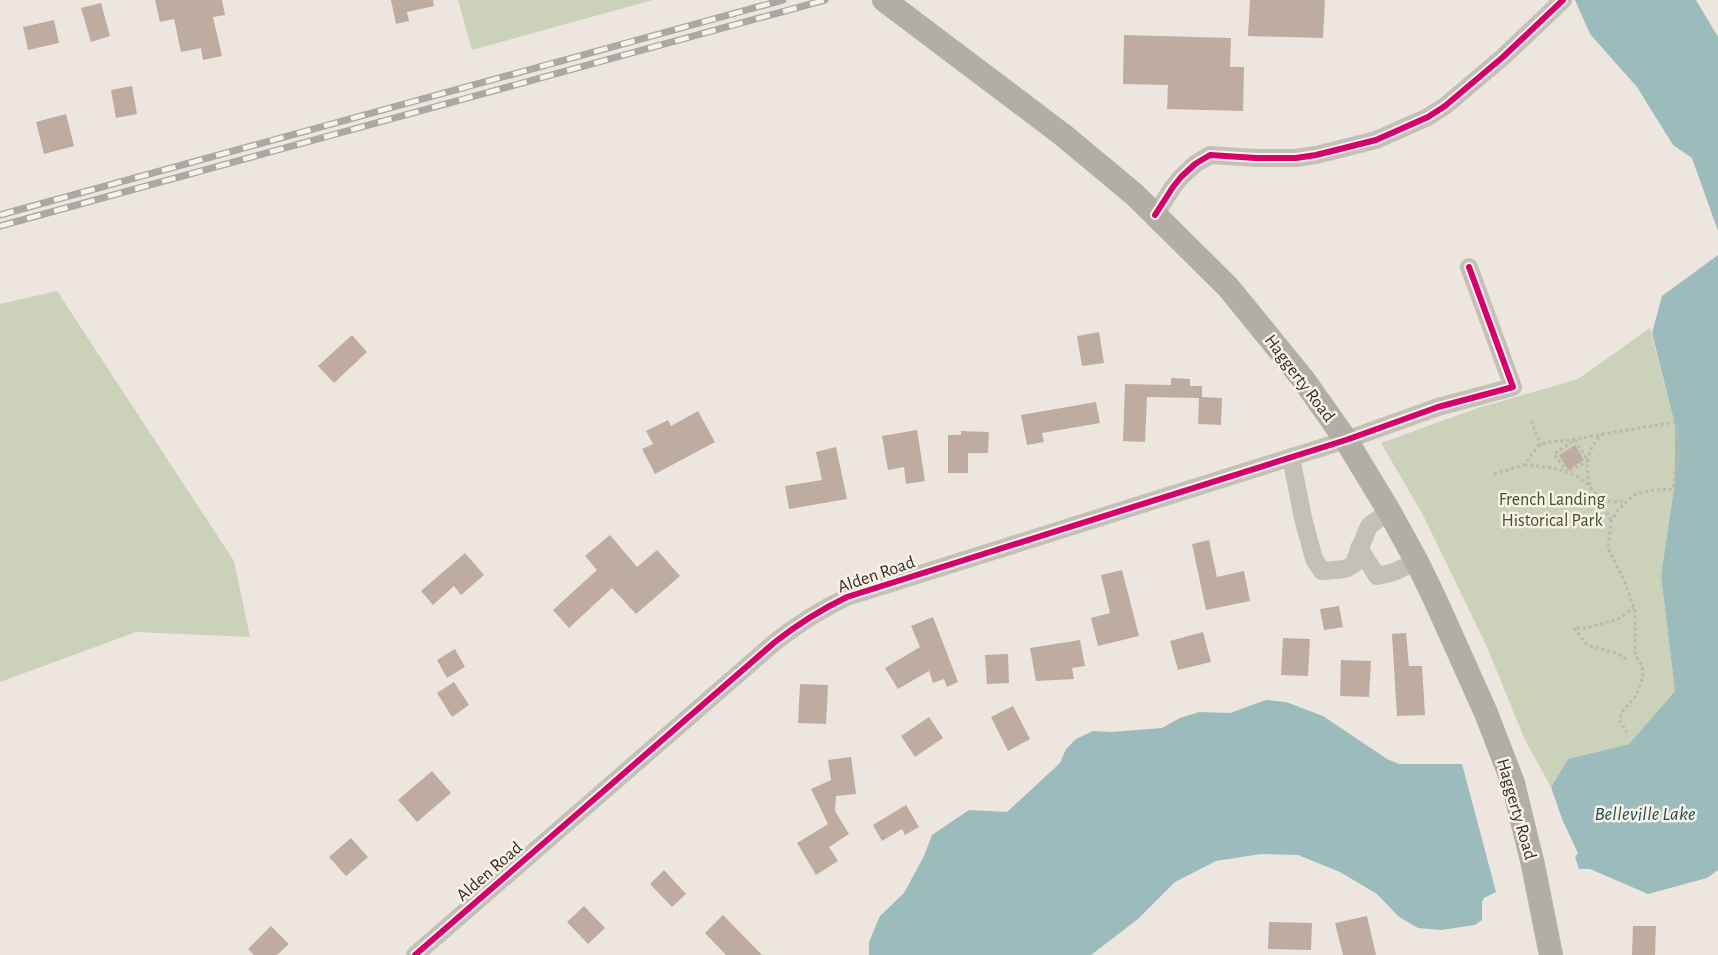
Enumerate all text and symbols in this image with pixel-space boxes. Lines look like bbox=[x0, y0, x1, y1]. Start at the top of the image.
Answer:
street label: Haggerty Road bbox=[1261, 332, 1338, 426]
park label: French Landing Historical Park bbox=[1499, 491, 1605, 530]
street label: Alden Road bbox=[835, 553, 917, 597]
street label: Haggerty Road bbox=[1493, 757, 1539, 862]
water label: Belleville Lake bbox=[1594, 804, 1696, 824]
street label: Alden Road bbox=[453, 839, 526, 905]

